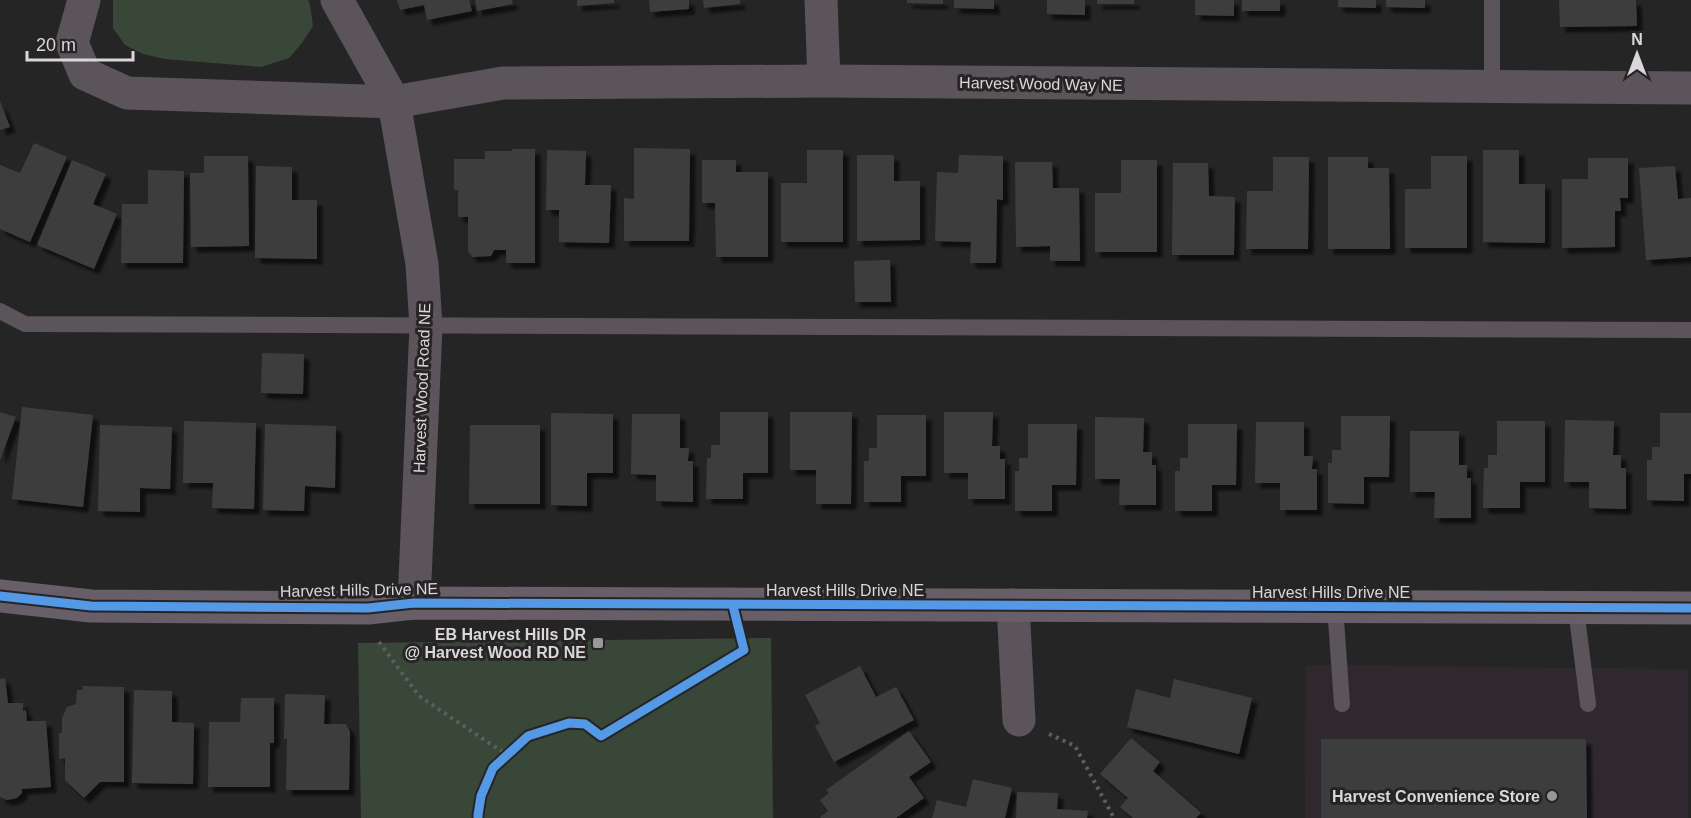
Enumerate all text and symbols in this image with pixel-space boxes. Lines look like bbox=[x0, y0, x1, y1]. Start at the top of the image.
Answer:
scale bar bbox=[27, 24, 134, 62]
north arrow bbox=[1607, 24, 1667, 84]
text: N bbox=[1631, 31, 1643, 48]
text: 20 m bbox=[36, 35, 76, 55]
street label: Harvest Wood Way NE bbox=[959, 74, 1123, 94]
street label: Harvest Wood Road NE bbox=[411, 303, 433, 473]
street label: Harvest Hills Drive NE bbox=[280, 580, 438, 600]
street label: Harvest Hills Drive NE bbox=[766, 582, 924, 599]
street label: Harvest Hills Drive NE bbox=[1252, 584, 1410, 601]
place label: EB Harvest Hills DR @ Harvest Wood RD NE bbox=[404, 626, 586, 661]
marker: EB Harvest Hills DR @ Harvest Wood RD NE bbox=[591, 636, 605, 650]
place label: Harvest Convenience Store bbox=[1332, 788, 1540, 805]
marker: Harvest Convenience Store bbox=[1545, 789, 1559, 803]

